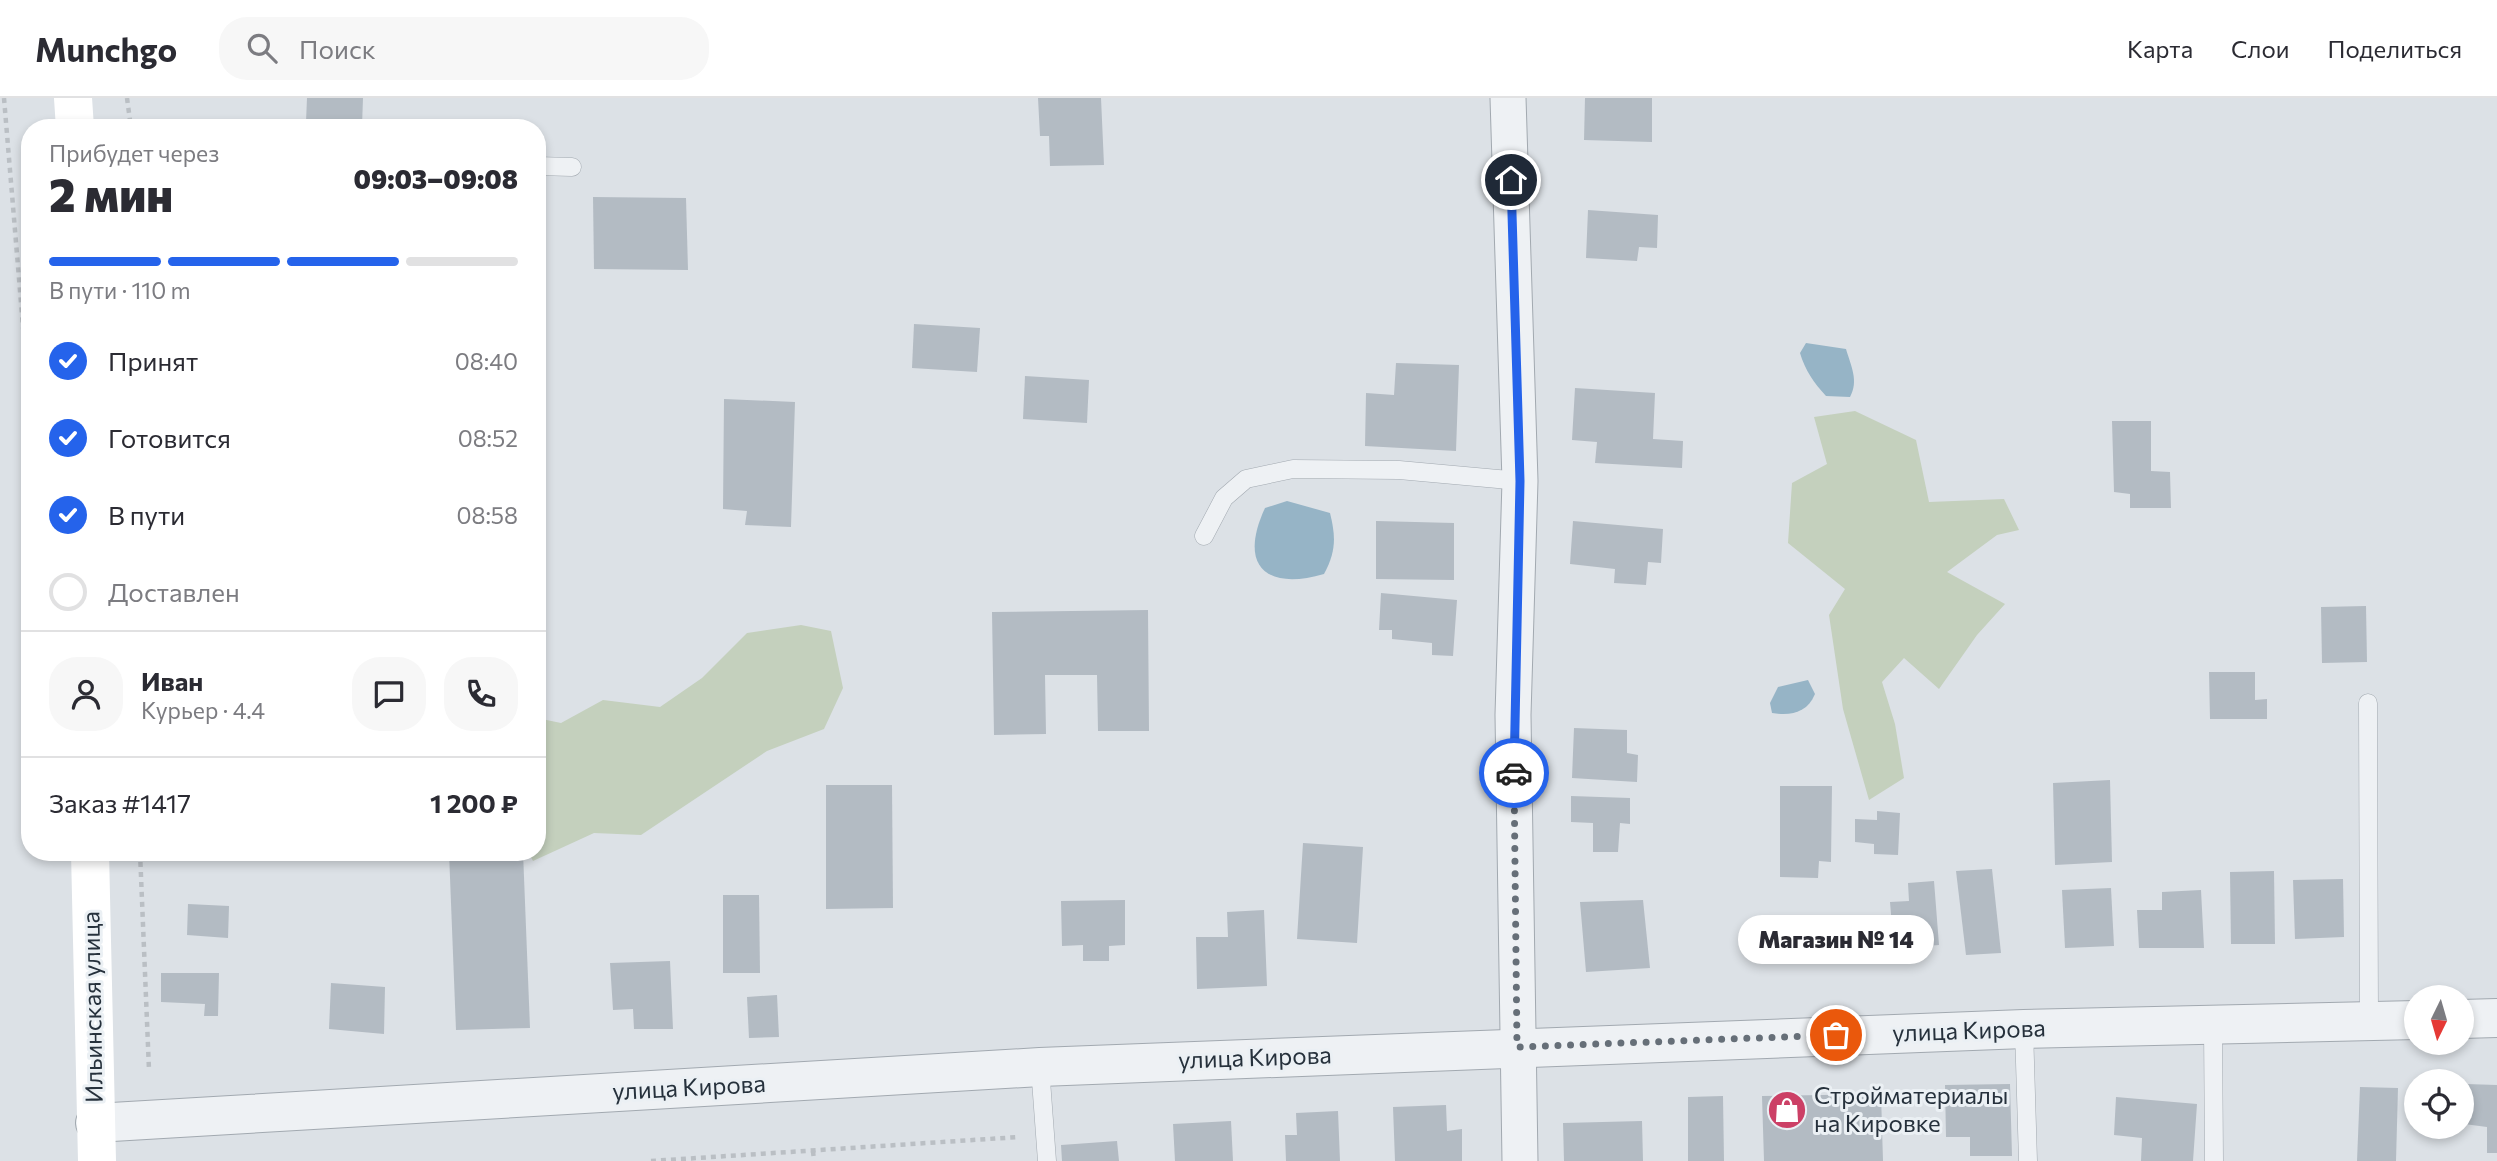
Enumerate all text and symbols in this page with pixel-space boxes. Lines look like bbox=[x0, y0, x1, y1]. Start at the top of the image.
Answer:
search box bbox=[219, 17, 709, 80]
text: Munchgo bbox=[35, 28, 177, 69]
icon: search bbox=[243, 29, 281, 67]
text: Поиск bbox=[299, 33, 376, 64]
text: Карта bbox=[2127, 34, 2193, 63]
text: Слои bbox=[2231, 34, 2289, 63]
text: Поделиться bbox=[2327, 34, 2462, 63]
text: Прибудет через bbox=[49, 139, 219, 167]
pin bbox=[1481, 150, 1541, 210]
icon: home bbox=[1492, 161, 1530, 199]
text: 09:03–09:08 bbox=[354, 163, 518, 194]
text: 2 мин bbox=[49, 165, 173, 221]
text: В пути · 110 m bbox=[49, 276, 191, 304]
icon: check bbox=[49, 342, 87, 380]
text: Принят bbox=[108, 345, 198, 376]
text: 08:40 bbox=[455, 347, 518, 375]
icon: check bbox=[49, 419, 87, 457]
text: Готовится bbox=[108, 422, 231, 453]
text: 08:52 bbox=[458, 424, 518, 452]
icon: check bbox=[49, 496, 87, 534]
text: В пути bbox=[108, 499, 185, 530]
text: 08:58 bbox=[456, 501, 518, 529]
text: Доставлен bbox=[108, 576, 240, 607]
button: person bbox=[49, 657, 123, 731]
button: chat bbox=[352, 657, 426, 731]
button: phone bbox=[444, 657, 518, 731]
text: Иван bbox=[141, 665, 203, 696]
text: Курьер · 4.4 bbox=[141, 696, 265, 724]
courier bbox=[1479, 738, 1549, 808]
icon: car bbox=[1495, 754, 1533, 792]
text: Заказ #1417 bbox=[49, 787, 191, 818]
text: 1 200 ₽ bbox=[430, 787, 518, 818]
street label: Ильинская улица bbox=[75, 911, 108, 1103]
callout: Магазин № 14 bbox=[1738, 916, 1934, 965]
text: Магазин № 14 bbox=[1758, 925, 1914, 953]
north arrow bbox=[2404, 985, 2474, 1055]
map controls bbox=[2404, 985, 2474, 1139]
pin bbox=[1806, 1005, 1866, 1065]
street label: улица Кирова bbox=[1892, 1012, 2046, 1047]
icon: bag bbox=[1817, 1016, 1855, 1054]
street label: улица Кирова bbox=[1178, 1039, 1332, 1074]
street label: улица Кирова bbox=[611, 1068, 766, 1105]
button: locate bbox=[2404, 1069, 2474, 1139]
place label: Стройматериалы на Кировке bbox=[1814, 1080, 2008, 1137]
shop icon: Стройматериалы на Кировке bbox=[1766, 1089, 1808, 1131]

